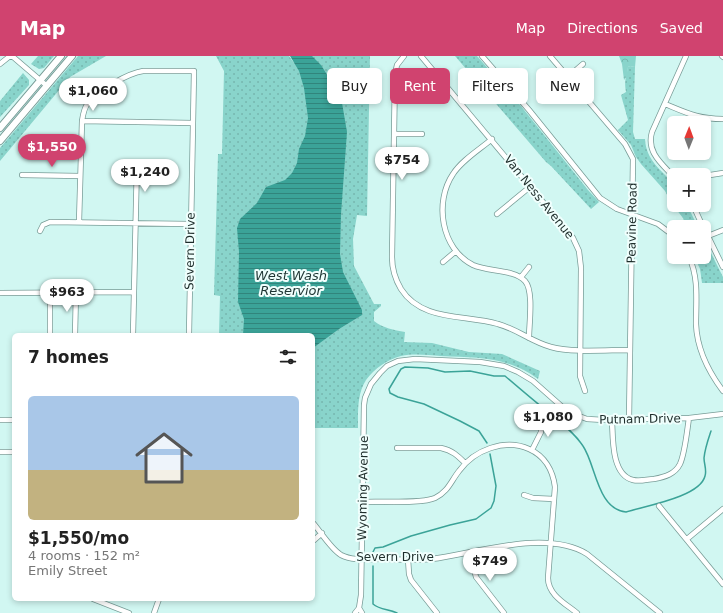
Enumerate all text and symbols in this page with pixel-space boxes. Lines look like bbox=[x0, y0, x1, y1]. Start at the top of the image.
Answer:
text: Map bbox=[20, 17, 65, 39]
text: Map bbox=[516, 20, 545, 36]
text: Directions bbox=[567, 20, 638, 36]
text: Saved bbox=[660, 20, 703, 36]
chip: Buy bbox=[327, 68, 382, 104]
chip: Rent bbox=[390, 68, 450, 104]
chip: Filters bbox=[458, 68, 528, 104]
chip: New bbox=[536, 68, 594, 104]
pin: $1,060 bbox=[60, 78, 126, 112]
text: $1,060 bbox=[68, 83, 118, 98]
north arrow bbox=[667, 116, 711, 160]
map controls bbox=[667, 116, 711, 264]
pin: $1,550 bbox=[19, 134, 85, 168]
text: $1,550 bbox=[27, 139, 77, 154]
pin: $754 bbox=[378, 147, 426, 181]
text: $754 bbox=[384, 152, 420, 167]
street label: Van Ness Avenue bbox=[501, 152, 577, 242]
pin: $1,240 bbox=[112, 159, 178, 193]
text: $1,240 bbox=[120, 164, 170, 179]
button: + bbox=[667, 168, 711, 212]
street label: Peavine Road bbox=[624, 182, 640, 264]
street label: Severn Drive bbox=[182, 212, 198, 290]
button: − bbox=[667, 220, 711, 264]
water label: West Wash Reservior bbox=[255, 268, 327, 298]
pin: $963 bbox=[43, 279, 91, 313]
text: $963 bbox=[49, 284, 85, 299]
icon: filters bbox=[277, 346, 299, 368]
text: 7 homes bbox=[28, 347, 109, 367]
pin: $1,080 bbox=[515, 404, 581, 438]
text: $1,080 bbox=[523, 409, 573, 424]
street label: Putnam Drive bbox=[599, 411, 681, 427]
icon: home bbox=[128, 422, 200, 494]
street label: Wyoming Avenue bbox=[355, 436, 371, 540]
text: $1,550/mo bbox=[28, 528, 129, 548]
text: 4 rooms · 152 m² bbox=[28, 548, 140, 563]
pin: $749 bbox=[466, 548, 514, 582]
street label: Severn Drive bbox=[356, 550, 434, 564]
text: $749 bbox=[472, 553, 508, 568]
text: Emily Street bbox=[28, 563, 107, 578]

